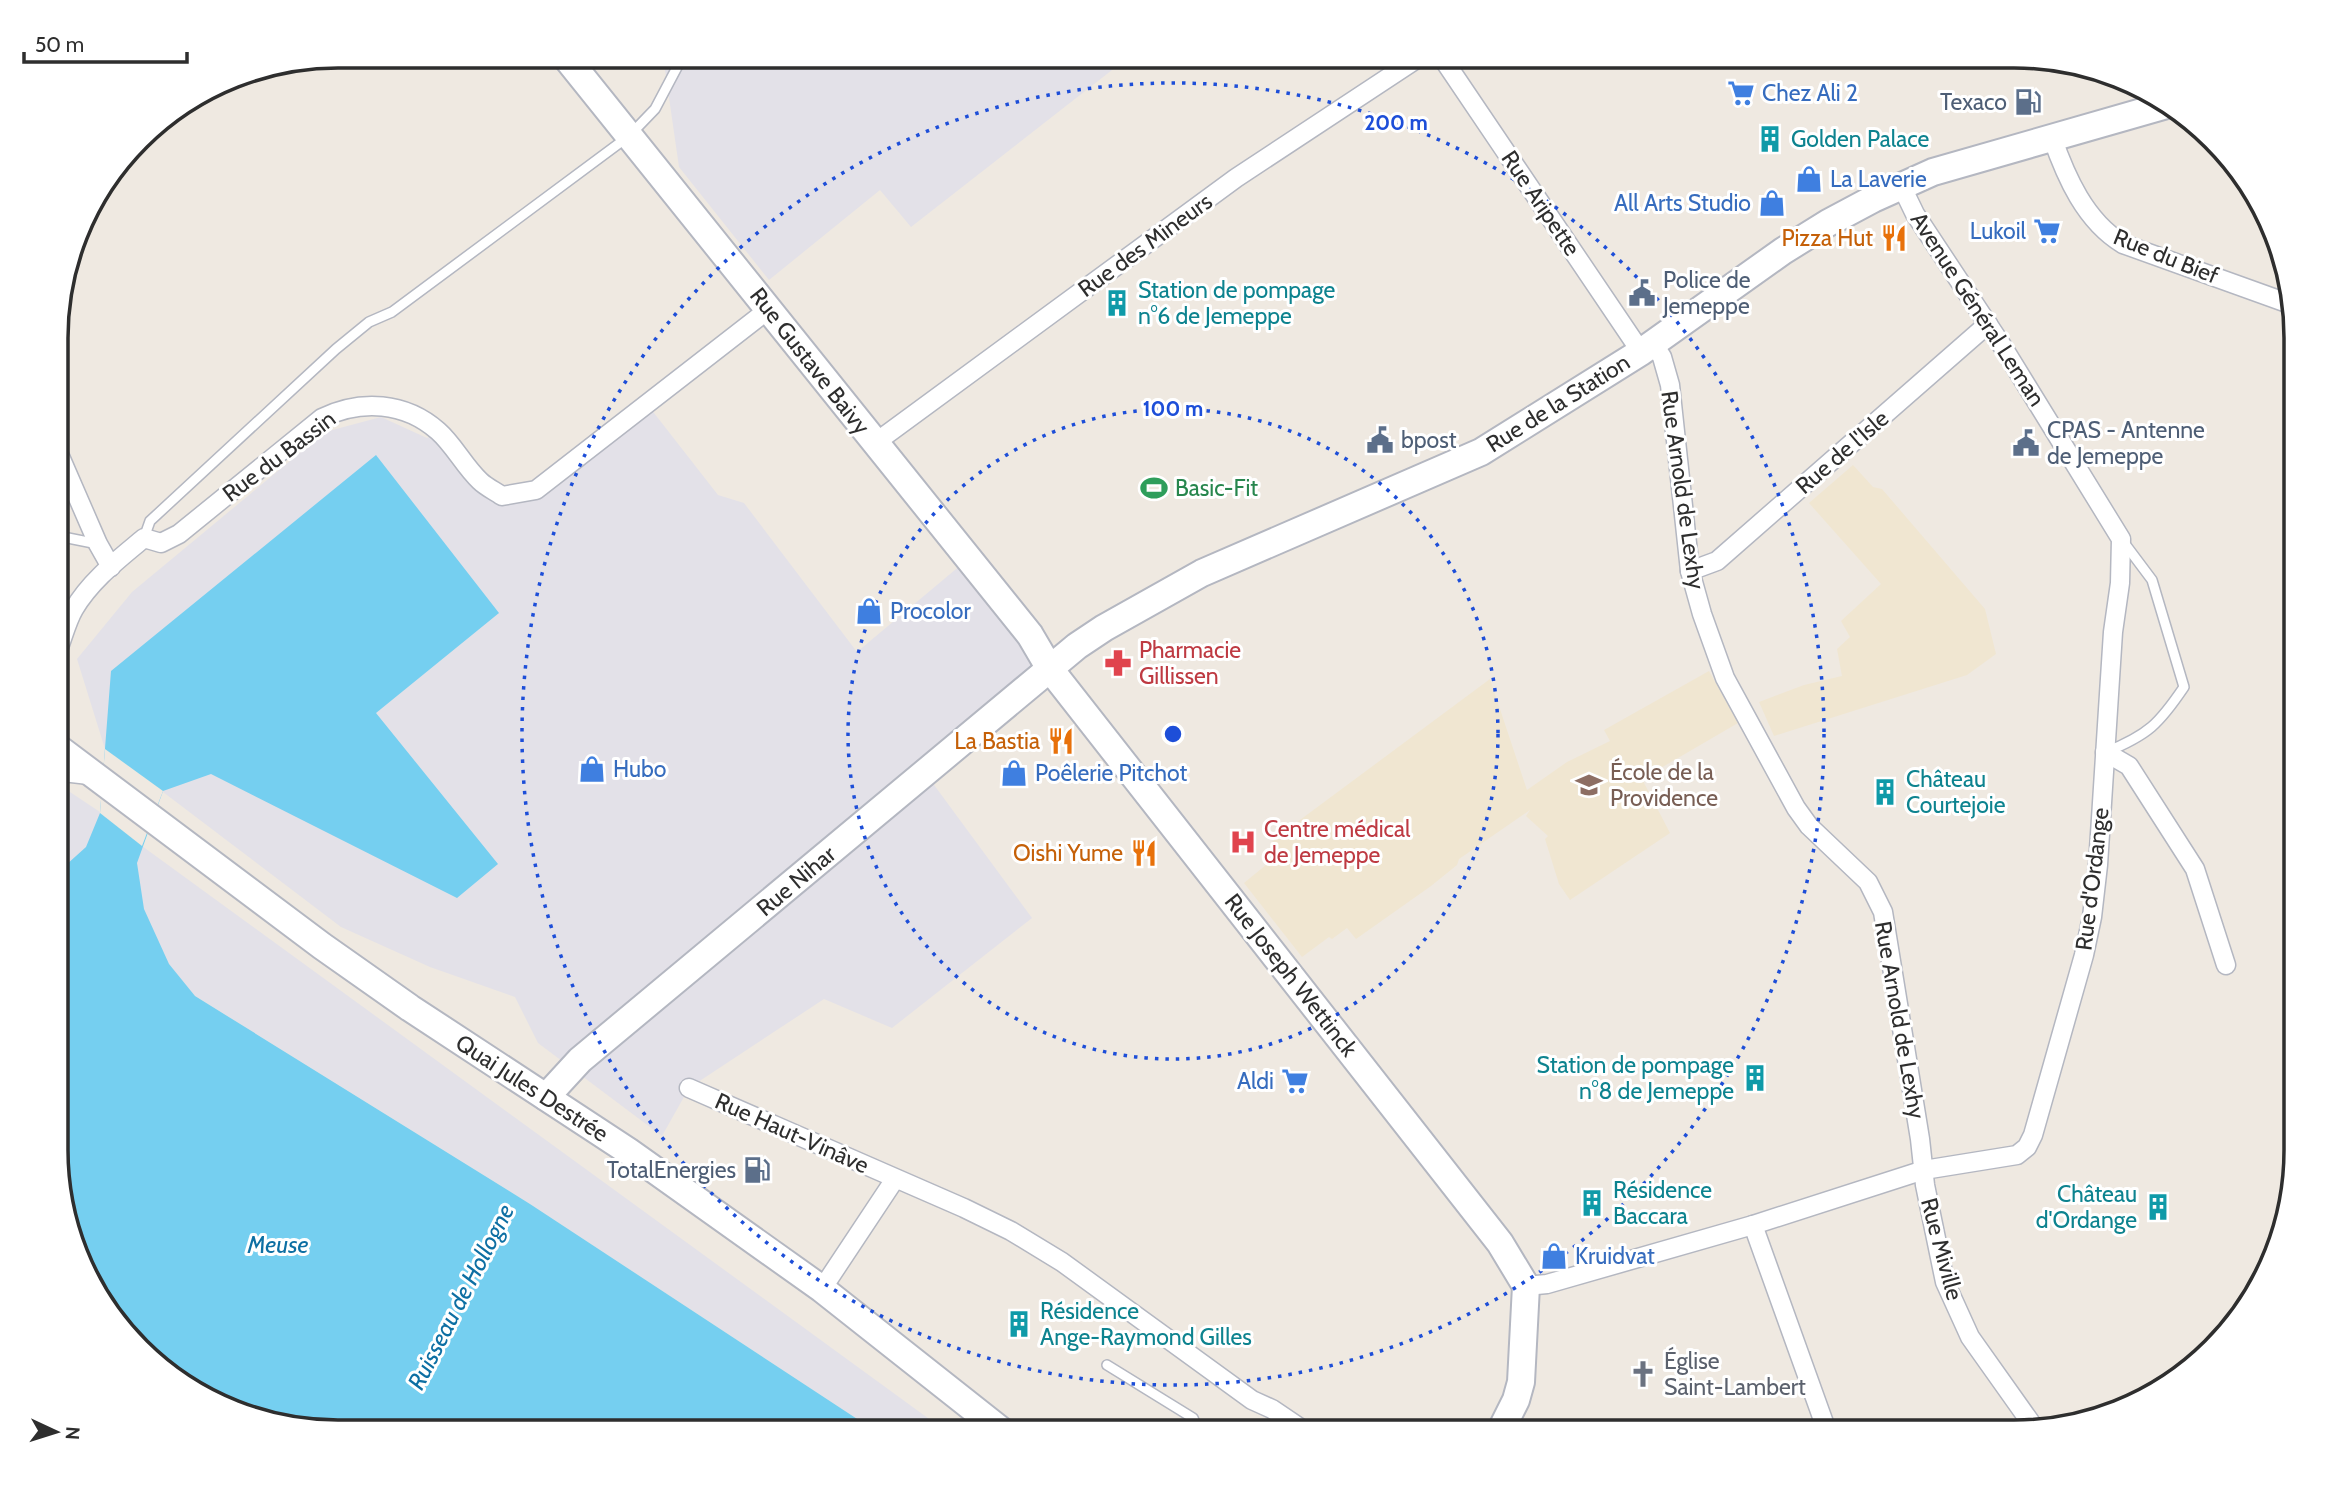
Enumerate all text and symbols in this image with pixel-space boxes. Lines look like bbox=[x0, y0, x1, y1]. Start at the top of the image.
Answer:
scale bar bbox=[24, 21, 187, 65]
text: 50 m bbox=[35, 32, 84, 57]
supermarket icon: Chez Ali 2 bbox=[1726, 78, 1756, 108]
place label: Chez Ali 2 bbox=[1762, 79, 1858, 107]
fuel station icon: Texaco bbox=[2013, 87, 2043, 117]
place label: Texaco bbox=[1940, 88, 2007, 116]
text: 200 m bbox=[1364, 110, 1428, 135]
building icon: Golden Palace bbox=[1755, 124, 1785, 154]
place label: Golden Palace bbox=[1791, 125, 1929, 153]
street label: Rue Aripette bbox=[1496, 145, 1586, 261]
shop icon: La Laverie bbox=[1794, 164, 1824, 194]
place label: La Laverie bbox=[1830, 165, 1927, 193]
street label: Rue des Mineurs bbox=[1073, 187, 1217, 303]
shop icon: All Arts Studio bbox=[1757, 188, 1787, 218]
place label: All Arts Studio bbox=[1614, 189, 1751, 217]
street label: Avenue Général Leman bbox=[1905, 207, 2051, 411]
supermarket icon: Lukoil bbox=[2032, 216, 2062, 246]
place label: Lukoil bbox=[1970, 217, 2027, 245]
street label: Rue du Bief bbox=[2110, 222, 2223, 290]
restaurant icon: Pizza Hut bbox=[1879, 223, 1909, 253]
place label: Pizza Hut bbox=[1781, 224, 1873, 252]
place label: Police de Jemeppe bbox=[1662, 266, 1751, 320]
place label: Station de pompage n°6 de Jemeppe bbox=[1138, 276, 1336, 330]
public building icon: Police de Jemeppe bbox=[1627, 278, 1657, 308]
street label: Rue Gustave Baivy bbox=[744, 282, 876, 440]
building icon: Station de pompage n°6 de Jemeppe bbox=[1102, 288, 1132, 318]
street label: Rue de la Station bbox=[1481, 348, 1635, 458]
street label: Rue Arnold de Lexhy bbox=[1655, 389, 1711, 591]
text: 100 m bbox=[1143, 396, 1203, 421]
street label: Rue du Bassin bbox=[217, 404, 341, 508]
street label: Rue de l'Isle bbox=[1790, 404, 1894, 500]
place label: CPAS - Antenne de Jemeppe bbox=[2047, 416, 2205, 470]
public building icon: bpost bbox=[1365, 425, 1395, 455]
place label: bpost bbox=[1401, 426, 1457, 454]
public building icon: CPAS - Antenne de Jemeppe bbox=[2011, 428, 2041, 458]
sports icon: Basic-Fit bbox=[1139, 473, 1169, 503]
place label: Basic-Fit bbox=[1175, 474, 1258, 502]
shop icon: Procolor bbox=[854, 596, 884, 626]
place label: Procolor bbox=[890, 597, 971, 625]
place label: Pharmacie Gillissen bbox=[1139, 636, 1241, 690]
pharmacy icon: Pharmacie Gillissen bbox=[1103, 648, 1133, 678]
centre of rings bbox=[1161, 722, 1185, 746]
restaurant icon: La Bastia bbox=[1046, 726, 1076, 756]
place label: La Bastia bbox=[954, 727, 1040, 755]
shop icon: Hubo bbox=[577, 754, 607, 784]
place label: Hubo bbox=[613, 755, 666, 783]
place label: École de la Providence bbox=[1610, 757, 1718, 812]
shop icon: Poêlerie Pitchot bbox=[999, 758, 1029, 788]
place label: Poêlerie Pitchot bbox=[1035, 759, 1187, 787]
place label: Château Courtejoie bbox=[1906, 765, 2006, 819]
school or university icon: École de la Providence bbox=[1574, 770, 1604, 800]
building icon: Château Courtejoie bbox=[1870, 777, 1900, 807]
street label: Rue d'Ordange bbox=[2069, 806, 2115, 952]
place label: Centre médical de Jemeppe bbox=[1264, 815, 1411, 869]
hospital icon: Centre médical de Jemeppe bbox=[1228, 827, 1258, 857]
restaurant icon: Oishi Yume bbox=[1129, 838, 1159, 868]
place label: Oishi Yume bbox=[1013, 839, 1123, 867]
street label: Rue Nihar bbox=[751, 840, 842, 922]
street label: Rue Joseph Wettinck bbox=[1219, 888, 1364, 1063]
street label: Rue Arnold de Lexhy bbox=[1869, 919, 1931, 1121]
street label: Quai Jules Destrée bbox=[450, 1028, 614, 1148]
place label: Station de pompage n°8 de Jemeppe bbox=[1537, 1051, 1734, 1105]
building icon: Station de pompage n°8 de Jemeppe bbox=[1740, 1063, 1770, 1093]
supermarket icon: Aldi bbox=[1280, 1066, 1310, 1096]
place label: Aldi bbox=[1237, 1067, 1274, 1095]
street label: Rue Haut-Vinâve bbox=[711, 1087, 873, 1179]
fuel station icon: TotalEnergies bbox=[742, 1155, 772, 1185]
place label: TotalEnergies bbox=[607, 1156, 736, 1184]
place label: Résidence Baccara bbox=[1613, 1176, 1712, 1230]
place label: Château d'Ordange bbox=[2036, 1180, 2137, 1234]
building icon: Résidence Baccara bbox=[1577, 1188, 1607, 1218]
building icon: Château d'Ordange bbox=[2143, 1192, 2173, 1222]
street label: Rue Miville bbox=[1915, 1195, 1969, 1303]
water label: Ruisseau de Hollogne bbox=[401, 1199, 520, 1394]
water label: Meuse bbox=[247, 1230, 308, 1259]
shop icon: Kruidvat bbox=[1539, 1241, 1569, 1271]
place label: Kruidvat bbox=[1575, 1242, 1655, 1270]
place label: Résidence Ange-Raymond Gilles bbox=[1040, 1297, 1252, 1351]
building icon: Résidence Ange-Raymond Gilles bbox=[1004, 1309, 1034, 1339]
place label: Église Saint-Lambert bbox=[1664, 1346, 1806, 1401]
church icon: Église Saint-Lambert bbox=[1628, 1359, 1658, 1389]
north arrow bbox=[21, 1397, 91, 1467]
text: N bbox=[61, 1426, 84, 1441]

